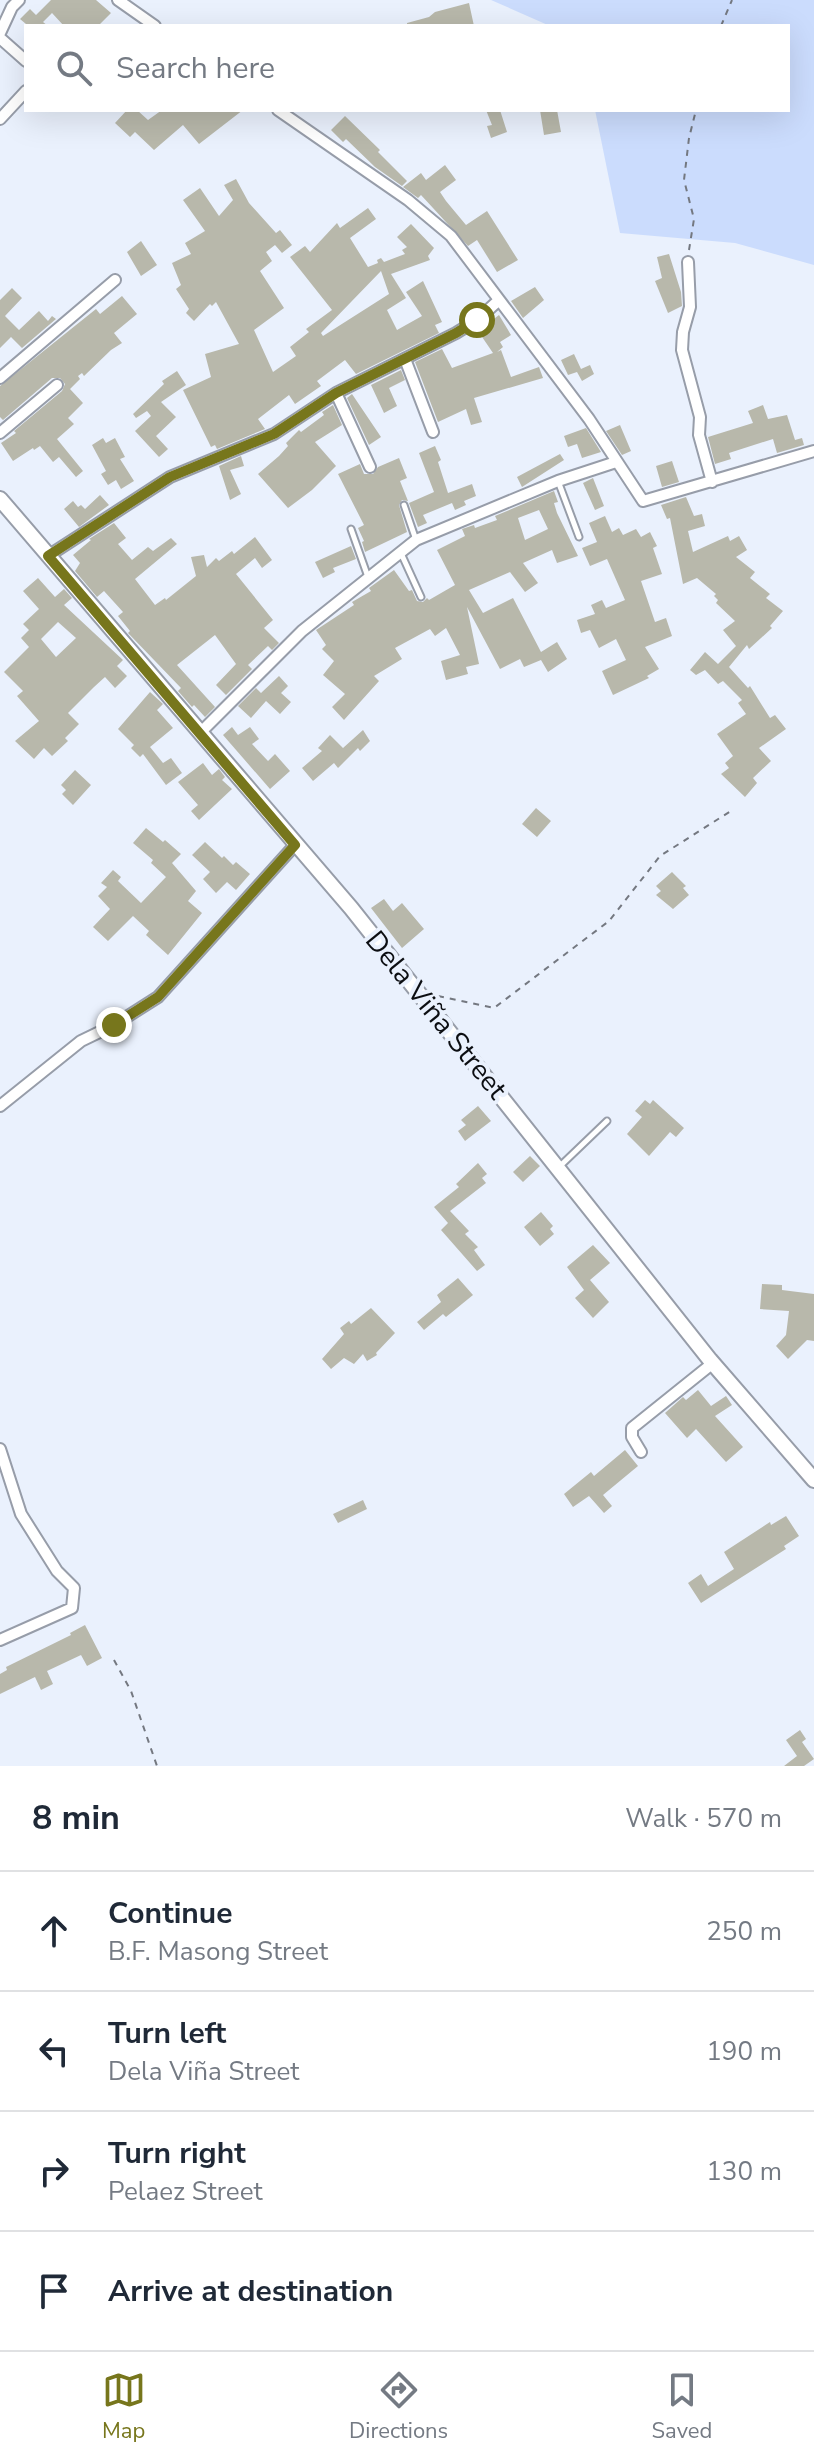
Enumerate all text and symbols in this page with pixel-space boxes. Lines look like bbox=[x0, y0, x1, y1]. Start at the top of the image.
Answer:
search box bbox=[24, 24, 790, 112]
icon: search bbox=[52, 46, 96, 90]
text: Search here bbox=[116, 48, 275, 89]
route start bbox=[459, 302, 495, 338]
street label: Dela Viña Street bbox=[356, 923, 516, 1107]
route end bbox=[96, 1007, 132, 1043]
text: 8 min bbox=[32, 1795, 120, 1841]
text: Walk · 570 m bbox=[625, 1801, 782, 1836]
text: Continue bbox=[108, 1893, 233, 1934]
icon: ahead bbox=[32, 1909, 76, 1953]
text: 250 m bbox=[706, 1914, 782, 1949]
text: B.F. Masong Street bbox=[108, 1934, 328, 1969]
text: Turn left bbox=[108, 2013, 226, 2054]
icon: left bbox=[32, 2029, 76, 2073]
text: 190 m bbox=[706, 2034, 782, 2069]
text: Dela Viña Street bbox=[108, 2054, 299, 2089]
text: Turn right bbox=[108, 2133, 246, 2174]
icon: right bbox=[32, 2149, 76, 2193]
text: 130 m bbox=[706, 2154, 782, 2189]
text: Pelaez Street bbox=[108, 2174, 263, 2209]
icon: arrive bbox=[32, 2269, 76, 2313]
text: Arrive at destination bbox=[108, 2271, 393, 2312]
tab: Map bbox=[102, 2368, 146, 2446]
tab: Directions bbox=[349, 2368, 448, 2446]
tab: Saved bbox=[652, 2368, 712, 2446]

